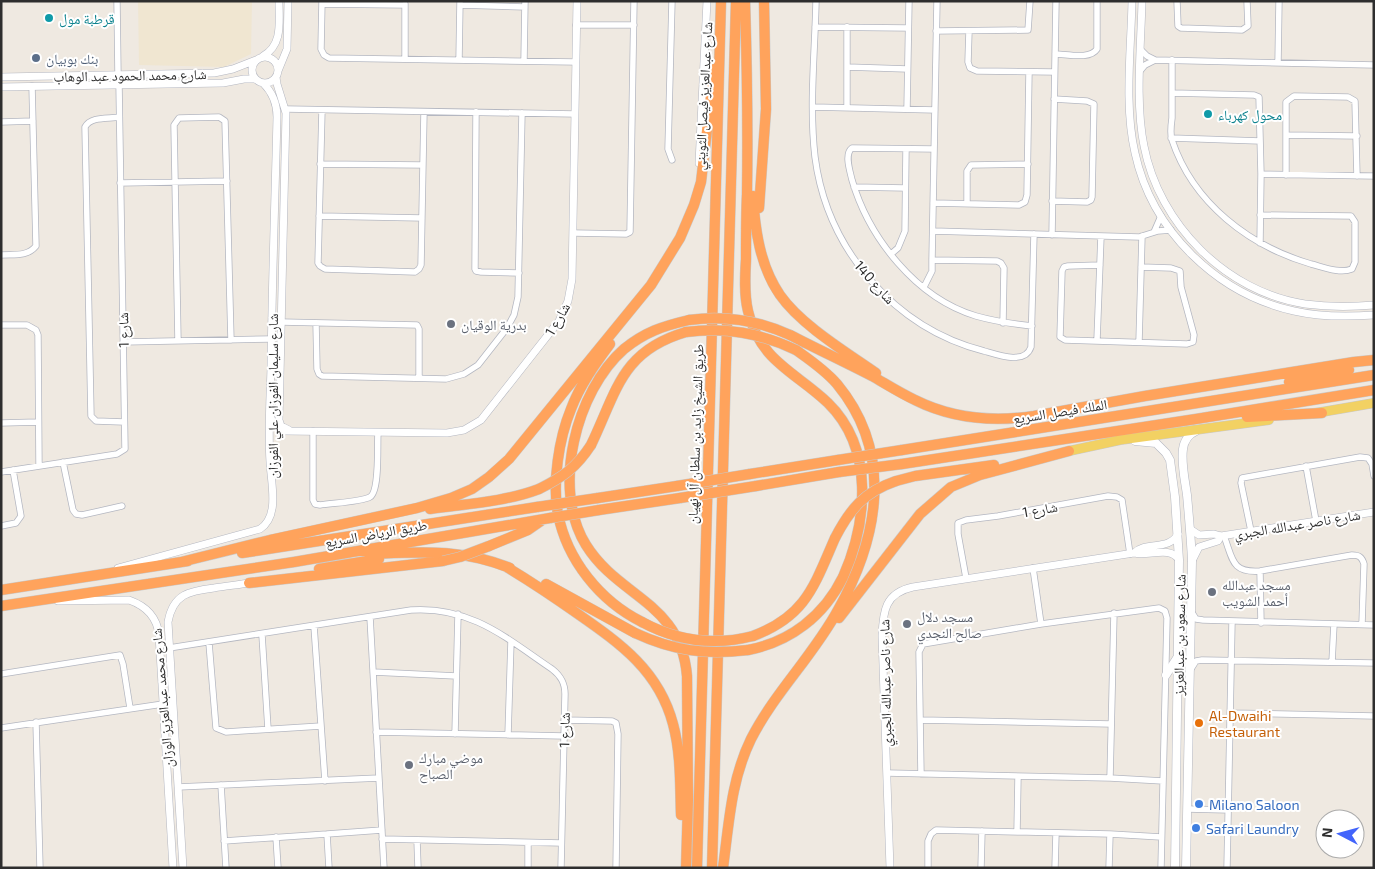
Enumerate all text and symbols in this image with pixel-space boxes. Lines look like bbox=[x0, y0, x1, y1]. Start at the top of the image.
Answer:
place label: قرطبة مول bbox=[59, 10, 115, 28]
marker: قرطبة مول bbox=[43, 12, 55, 24]
street label: شارع عبدالعزيز فيصل الثويني bbox=[691, 21, 719, 171]
place label: بنك بوبيان bbox=[46, 50, 99, 68]
marker: بنك بوبيان bbox=[30, 52, 42, 64]
street label: شارع محمد الحمود عبد الوهاب bbox=[53, 65, 207, 87]
place label: محول كهرباء bbox=[1218, 106, 1282, 124]
marker: محول كهرباء bbox=[1202, 108, 1214, 120]
street label: شارع 140 bbox=[850, 257, 899, 308]
street label: شارع 1 bbox=[541, 299, 575, 340]
street label: شارع 1 bbox=[114, 312, 134, 348]
street label: شارع سليمان الفوزان علي الفوزان bbox=[264, 314, 284, 478]
place label: بدرية الوقيان bbox=[461, 316, 527, 334]
marker: بدرية الوقيان bbox=[445, 318, 457, 330]
street label: طريق الشيخ زايد بن سلطان آل نهيان bbox=[683, 344, 709, 525]
street label: الملك فيصل السريع bbox=[1012, 395, 1108, 429]
street label: شارع 1 bbox=[1021, 498, 1059, 522]
street label: شارع ناصر عبدالله الجبري bbox=[1233, 506, 1362, 546]
street label: طريق الرياض السريع bbox=[324, 516, 429, 552]
street label: شارع سعود بن عبدالعزيز bbox=[1169, 574, 1191, 697]
place label: مسجد عبدالله أحمد الشويب bbox=[1222, 576, 1291, 610]
marker: مسجد عبدالله أحمد الشويب bbox=[1206, 586, 1218, 598]
place label: مسجد دلال صالح النجدي bbox=[917, 608, 982, 644]
marker: مسجد دلال صالح النجدي bbox=[901, 618, 913, 630]
street label: شارع ناصر عبدالله الجبري bbox=[875, 619, 898, 747]
street label: شارع محمد عبدالعزيز الوزان bbox=[147, 627, 179, 768]
place label: Al-Dwaihi Restaurant bbox=[1209, 707, 1280, 740]
street label: شارع 1 bbox=[555, 712, 575, 748]
marker: Al-Dwaihi Restaurant bbox=[1193, 717, 1205, 729]
place label: موضي مبارك الصباح bbox=[419, 749, 483, 784]
marker: موضي مبارك الصباح bbox=[403, 759, 415, 771]
place label: Milano Saloon bbox=[1209, 796, 1300, 813]
marker: Milano Saloon bbox=[1193, 798, 1205, 810]
north arrow bbox=[1315, 809, 1365, 859]
place label: Safari Laundry bbox=[1206, 820, 1299, 837]
marker: Safari Laundry bbox=[1190, 822, 1202, 834]
text: N bbox=[1318, 827, 1336, 839]

